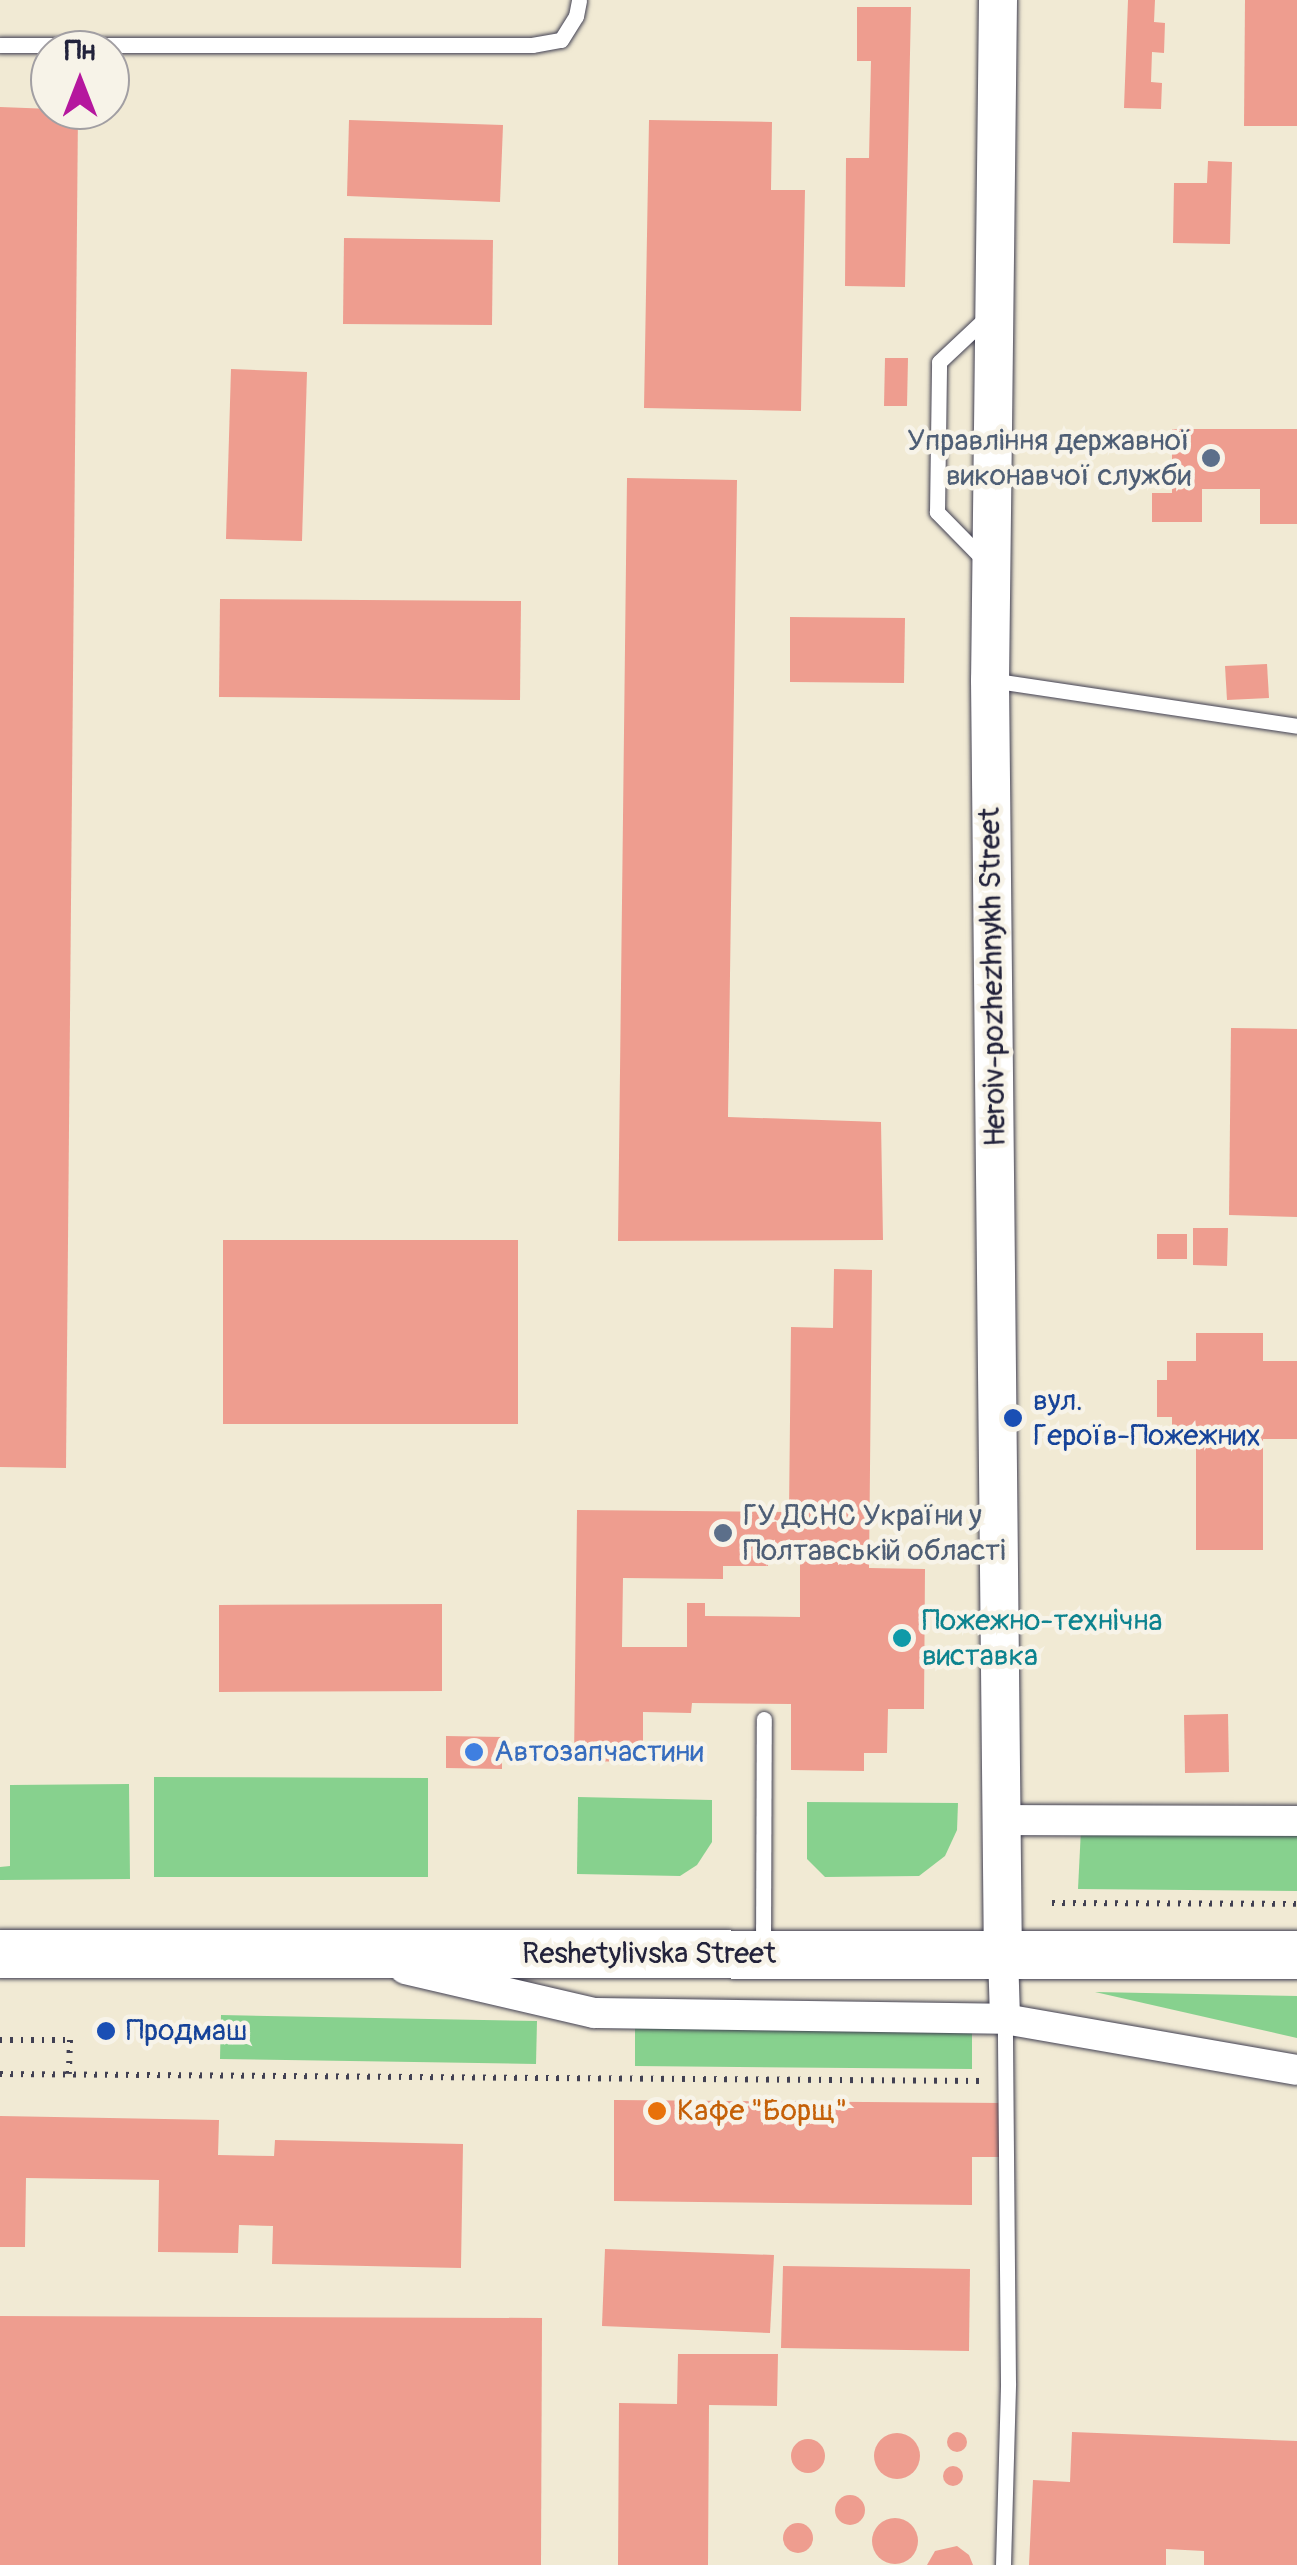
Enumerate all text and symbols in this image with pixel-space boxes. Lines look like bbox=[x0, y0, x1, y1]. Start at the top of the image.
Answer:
north arrow bbox=[30, 30, 130, 130]
text: Пн bbox=[65, 34, 95, 69]
place label: Управління державної виконавчої служби bbox=[907, 423, 1191, 494]
marker: Управління державної виконавчої служби bbox=[1200, 447, 1222, 469]
street label: Heroiv-pozhezhnykh Street bbox=[972, 807, 1014, 1147]
place label: вул. Героїв-Пожежних bbox=[1033, 1383, 1261, 1454]
marker: вул. Героїв-Пожежних bbox=[1002, 1407, 1024, 1429]
place label: ГУ ДСНС України у Полтавській області bbox=[743, 1498, 1005, 1568]
marker: ГУ ДСНС України у Полтавській області bbox=[712, 1522, 734, 1544]
place label: Пожежно-технічна виставка bbox=[922, 1603, 1162, 1674]
marker: Пожежно-технічна виставка bbox=[891, 1627, 913, 1649]
place label: Автозапчастини bbox=[494, 1734, 703, 1770]
marker: Автозапчастини bbox=[463, 1741, 485, 1763]
street label: Reshetylivska Street bbox=[522, 1936, 776, 1972]
place label: Продмаш bbox=[126, 2013, 247, 2049]
marker: Продмаш bbox=[95, 2020, 117, 2042]
place label: Кафе "Борщ" bbox=[677, 2093, 848, 2129]
marker: Кафе "Борщ" bbox=[646, 2100, 668, 2122]

